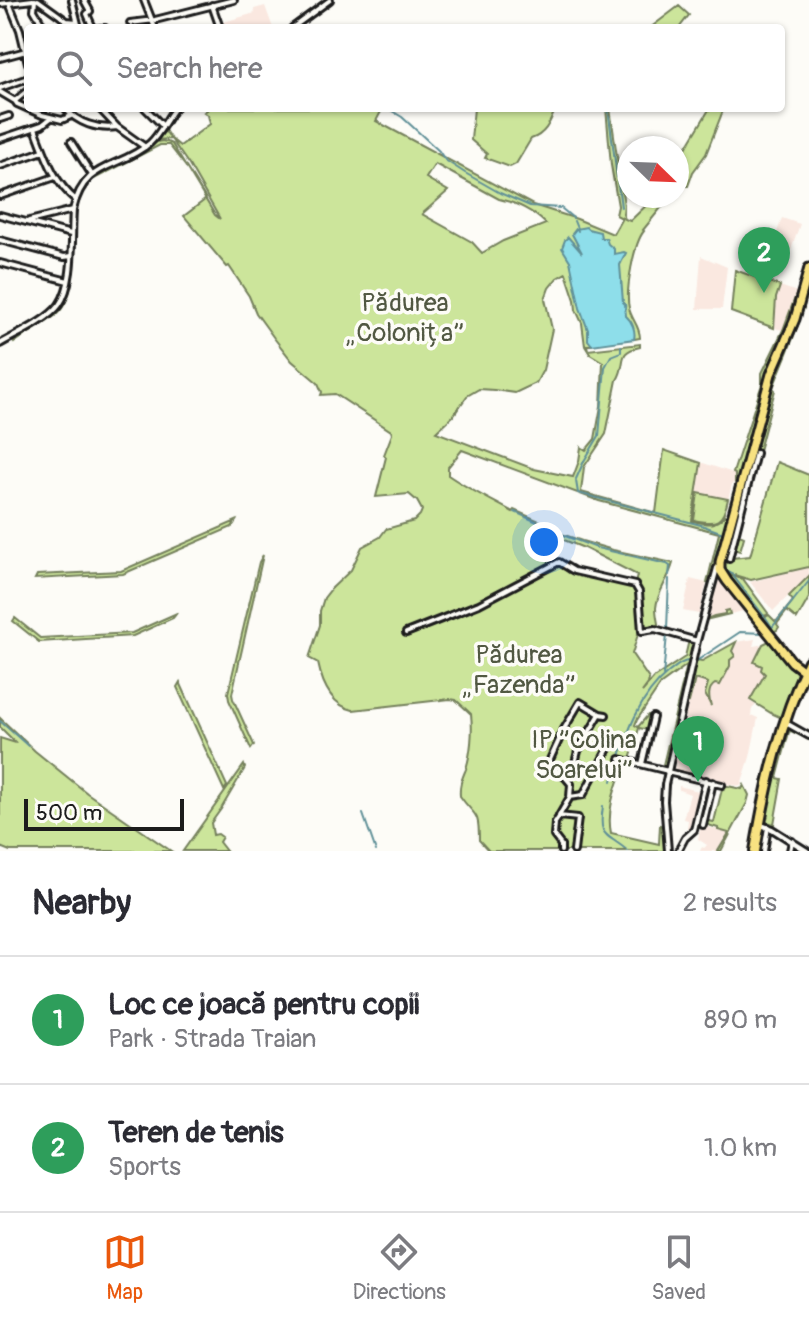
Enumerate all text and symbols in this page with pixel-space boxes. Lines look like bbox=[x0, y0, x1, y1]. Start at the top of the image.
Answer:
search box bbox=[24, 24, 785, 112]
icon: search bbox=[52, 46, 96, 90]
text: Search here bbox=[116, 50, 263, 87]
north arrow bbox=[617, 136, 689, 208]
pin: 2 bbox=[738, 227, 790, 293]
park label: Pădurea „Colonița” bbox=[346, 287, 464, 349]
your location bbox=[524, 522, 564, 562]
park label: Pădurea „Fazenda” bbox=[463, 639, 575, 701]
pin: 1 bbox=[672, 716, 724, 782]
park label: IP ”Colina Soarelui” bbox=[531, 724, 637, 786]
scale bar bbox=[24, 795, 184, 831]
text: 500 m bbox=[36, 799, 102, 827]
text: Nearby bbox=[32, 882, 131, 925]
text: 2 results bbox=[683, 887, 777, 919]
text: Loc ce joacă pentru copii bbox=[108, 986, 419, 1023]
text: 1 bbox=[53, 1004, 63, 1036]
text: 890 m bbox=[704, 1004, 777, 1036]
text: Park · Strada Traian bbox=[108, 1023, 316, 1055]
text: Teren de tenis bbox=[108, 1114, 284, 1151]
text: 2 bbox=[51, 1132, 65, 1164]
text: 1.0 km bbox=[704, 1132, 777, 1164]
text: Sports bbox=[108, 1151, 181, 1183]
tab: Map bbox=[103, 1230, 147, 1306]
tab: Directions bbox=[353, 1230, 446, 1306]
tab: Saved bbox=[652, 1230, 706, 1306]

